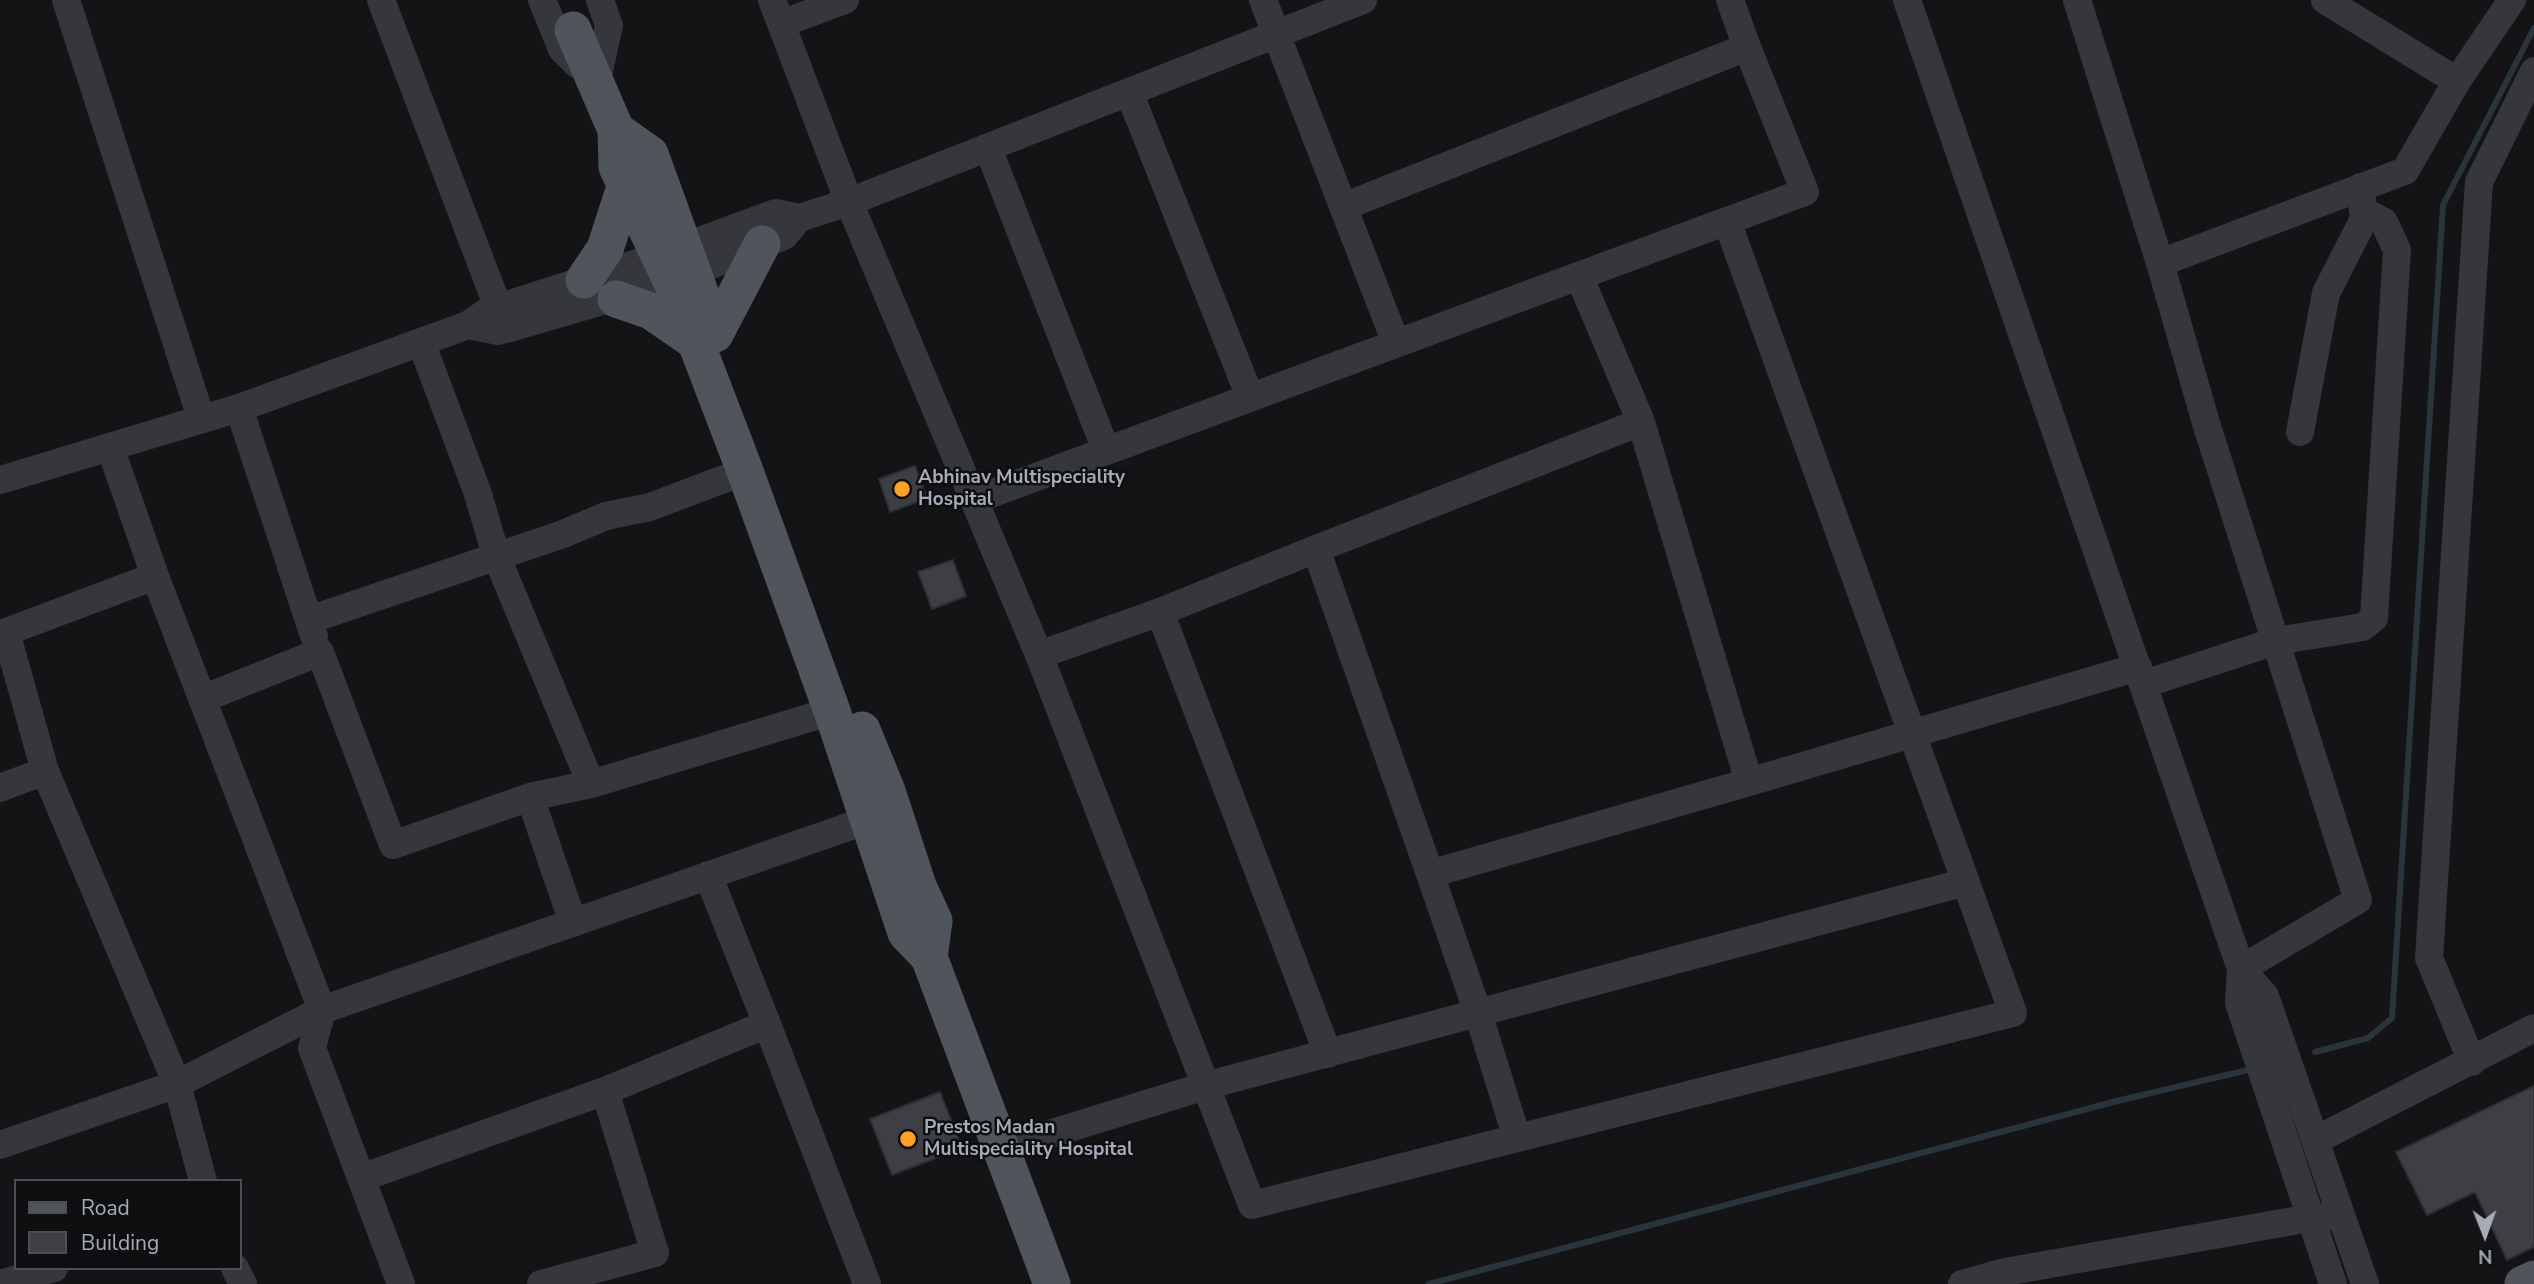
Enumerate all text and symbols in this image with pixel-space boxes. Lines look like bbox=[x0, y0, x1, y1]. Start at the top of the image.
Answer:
place label: Abhinav Multispeciality Hospital bbox=[918, 467, 1125, 511]
marker: Abhinav Multispeciality Hospital bbox=[892, 479, 912, 499]
place label: Prestos Madan Multispeciality Hospital bbox=[924, 1117, 1133, 1161]
marker: Prestos Madan Multispeciality Hospital bbox=[898, 1129, 918, 1149]
legend bbox=[14, 1179, 242, 1270]
text: Road bbox=[81, 1194, 130, 1222]
north arrow bbox=[2450, 1200, 2520, 1270]
text: Building bbox=[81, 1229, 159, 1257]
text: N bbox=[2478, 1243, 2493, 1269]

